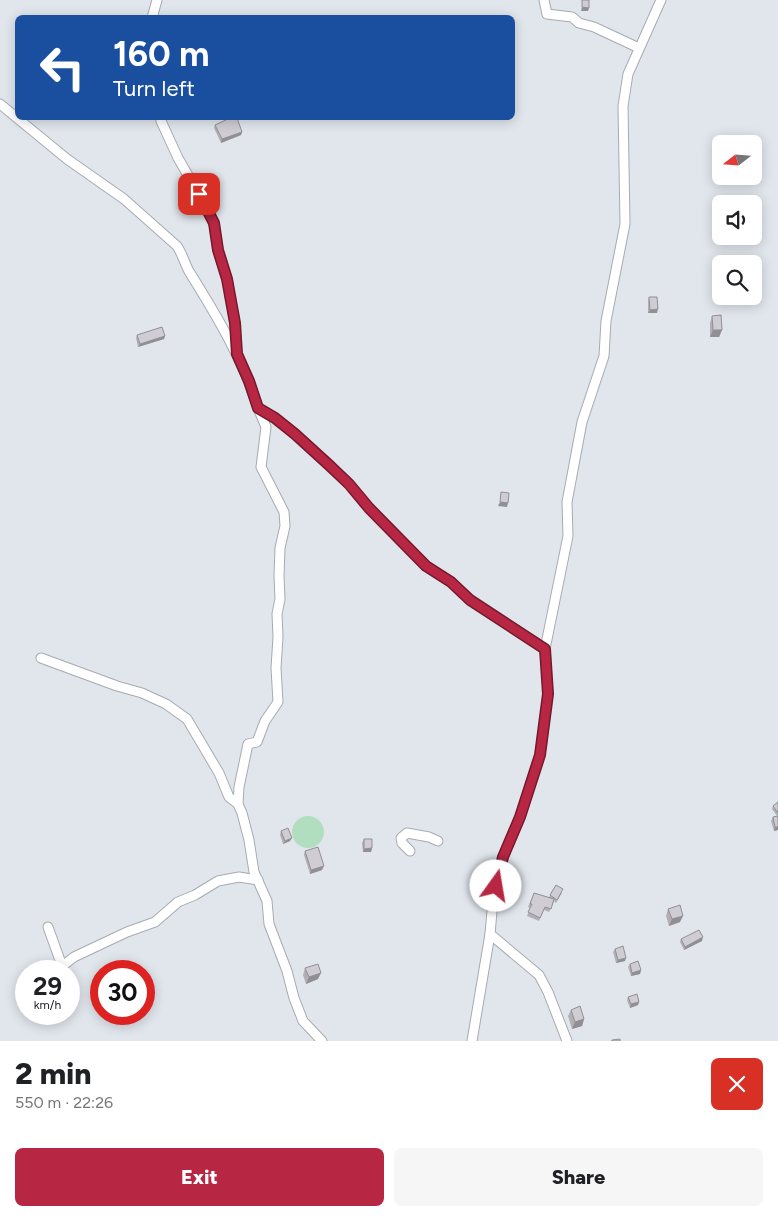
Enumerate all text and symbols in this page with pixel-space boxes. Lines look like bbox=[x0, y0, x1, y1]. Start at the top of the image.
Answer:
text: 160 m bbox=[113, 33, 210, 75]
icon: left bbox=[30, 35, 95, 100]
text: Turn left bbox=[113, 75, 195, 102]
north arrow bbox=[712, 135, 762, 185]
map controls bbox=[712, 135, 762, 305]
pin bbox=[178, 173, 220, 215]
icon: arrive bbox=[185, 180, 213, 208]
button: sound bbox=[712, 195, 762, 245]
button: search bbox=[712, 255, 762, 305]
position arrow bbox=[469, 859, 521, 911]
speed limit sign: 30 bbox=[90, 960, 155, 1025]
text: 29 bbox=[33, 971, 62, 1001]
text: km/h bbox=[34, 998, 61, 1012]
text: 2 min bbox=[15, 1055, 92, 1092]
button: close bbox=[711, 1058, 763, 1110]
text: 550 m · 22:26 bbox=[15, 1093, 113, 1112]
button: Exit bbox=[15, 1148, 384, 1206]
button: Share bbox=[394, 1148, 763, 1206]

